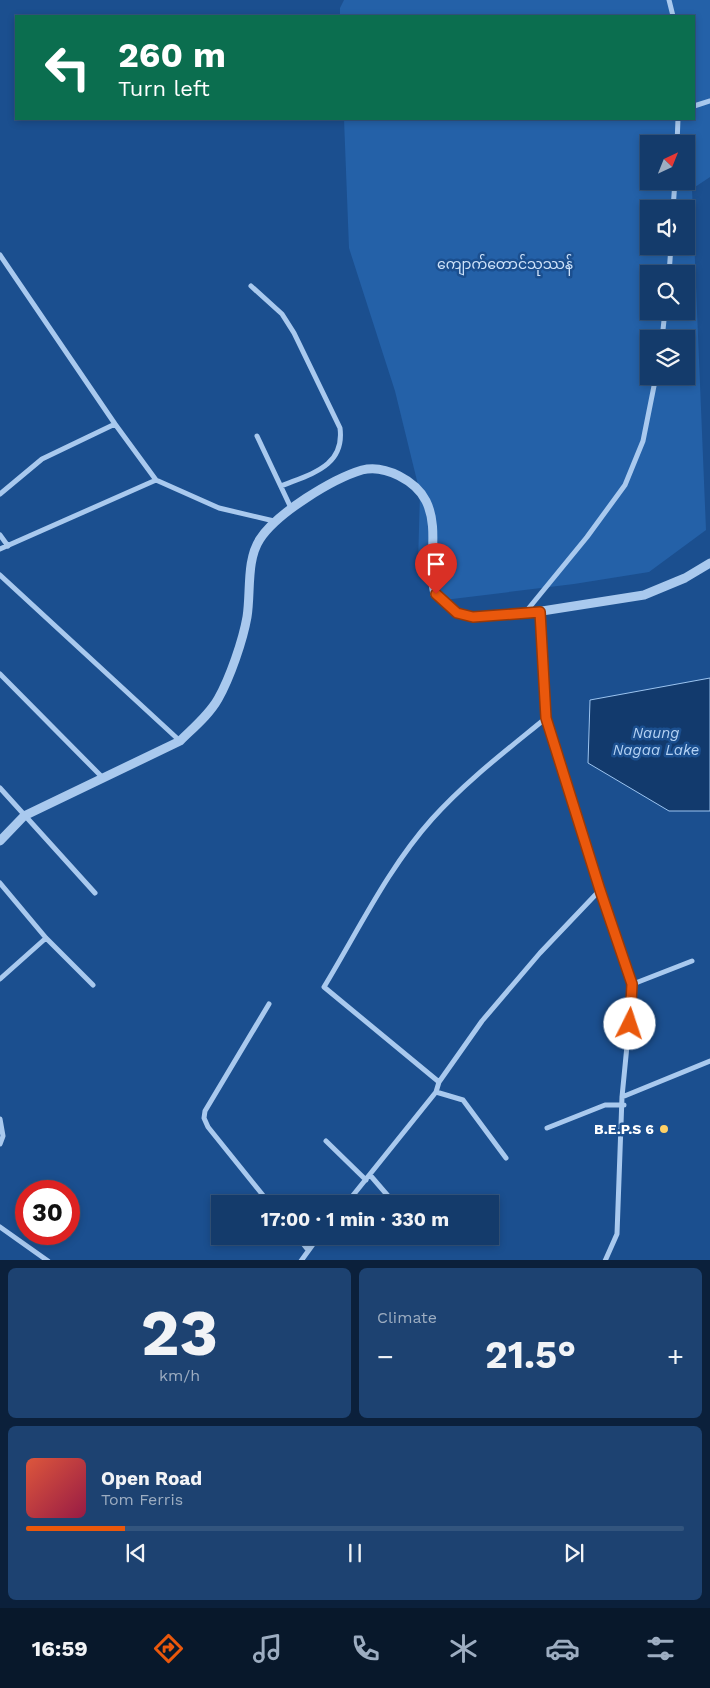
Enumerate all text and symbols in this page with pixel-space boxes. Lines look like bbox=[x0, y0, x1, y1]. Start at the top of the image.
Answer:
text: 260 m bbox=[118, 34, 226, 76]
icon: left bbox=[35, 35, 100, 100]
text: Turn left bbox=[118, 76, 210, 101]
north arrow bbox=[640, 135, 695, 190]
map controls bbox=[640, 135, 695, 385]
button: sound bbox=[640, 200, 695, 255]
park label: ကျောက်တောင်သုဿန် bbox=[437, 254, 573, 276]
button: search bbox=[640, 265, 695, 320]
button: layers bbox=[640, 330, 695, 385]
pin bbox=[415, 543, 457, 594]
icon: arrive bbox=[422, 550, 450, 578]
water label: Naung Nagaa Lake bbox=[613, 724, 699, 759]
position arrow bbox=[603, 997, 655, 1049]
place label: B.E.P.S 6 bbox=[594, 1121, 654, 1137]
marker: B.E.P.S 6 bbox=[658, 1123, 670, 1135]
speed limit sign: 30 bbox=[15, 1180, 80, 1245]
text: 17:00 · 1 min · 330 m bbox=[261, 1208, 449, 1231]
text: 23 bbox=[141, 1295, 218, 1371]
text: Climate bbox=[377, 1308, 437, 1327]
text: 21.5° bbox=[485, 1333, 576, 1377]
text: − bbox=[377, 1340, 394, 1373]
text: + bbox=[667, 1340, 684, 1373]
text: km/h bbox=[159, 1366, 200, 1385]
text: Open Road bbox=[101, 1467, 202, 1490]
text: Tom Ferris bbox=[101, 1490, 183, 1509]
icon: previous bbox=[122, 1539, 150, 1567]
icon: pause bbox=[341, 1539, 369, 1567]
icon: next bbox=[560, 1539, 588, 1567]
icon: directions bbox=[151, 1631, 186, 1666]
icon: music bbox=[250, 1631, 285, 1666]
icon: phone bbox=[348, 1631, 383, 1666]
icon: climate bbox=[446, 1631, 481, 1666]
icon: car bbox=[545, 1631, 580, 1666]
icon: filters bbox=[643, 1631, 678, 1666]
text: 16:59 bbox=[32, 1636, 88, 1661]

